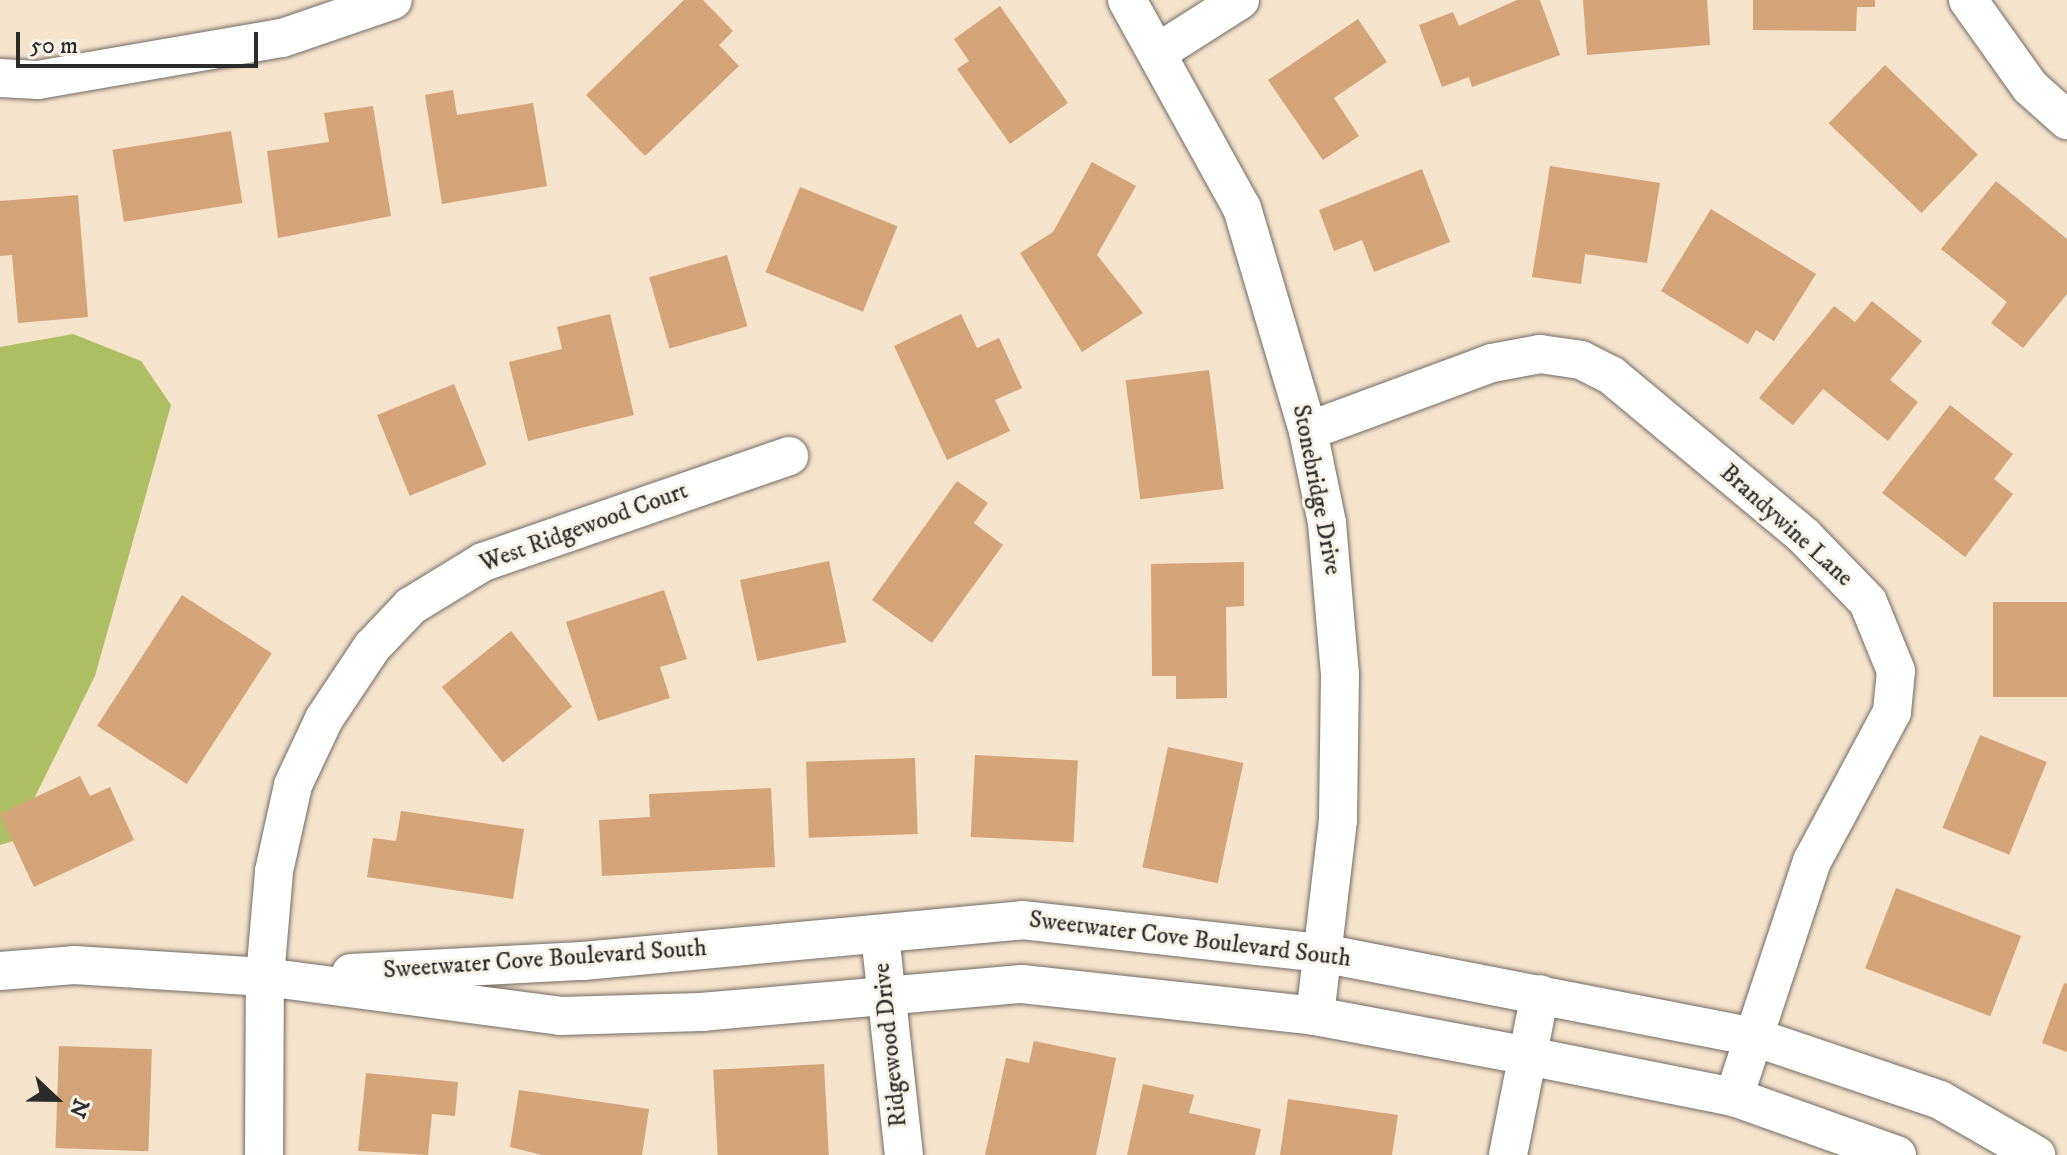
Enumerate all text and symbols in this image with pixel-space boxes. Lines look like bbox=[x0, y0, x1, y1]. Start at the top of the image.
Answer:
scale bar bbox=[20, 16, 262, 66]
text: 50 m bbox=[30, 31, 78, 61]
street label: Stonebridge Drive bbox=[1285, 402, 1347, 578]
street label: Brandywine Lane bbox=[1714, 459, 1858, 593]
street label: West Ridgewood Court bbox=[476, 477, 692, 579]
street label: Sweetwater Cove Boulevard South bbox=[1027, 906, 1353, 974]
street label: Sweetwater Cove Boulevard South bbox=[382, 934, 708, 986]
street label: Ridgewood Drive bbox=[868, 961, 914, 1129]
north arrow bbox=[16, 1059, 96, 1139]
text: N bbox=[63, 1095, 95, 1122]

